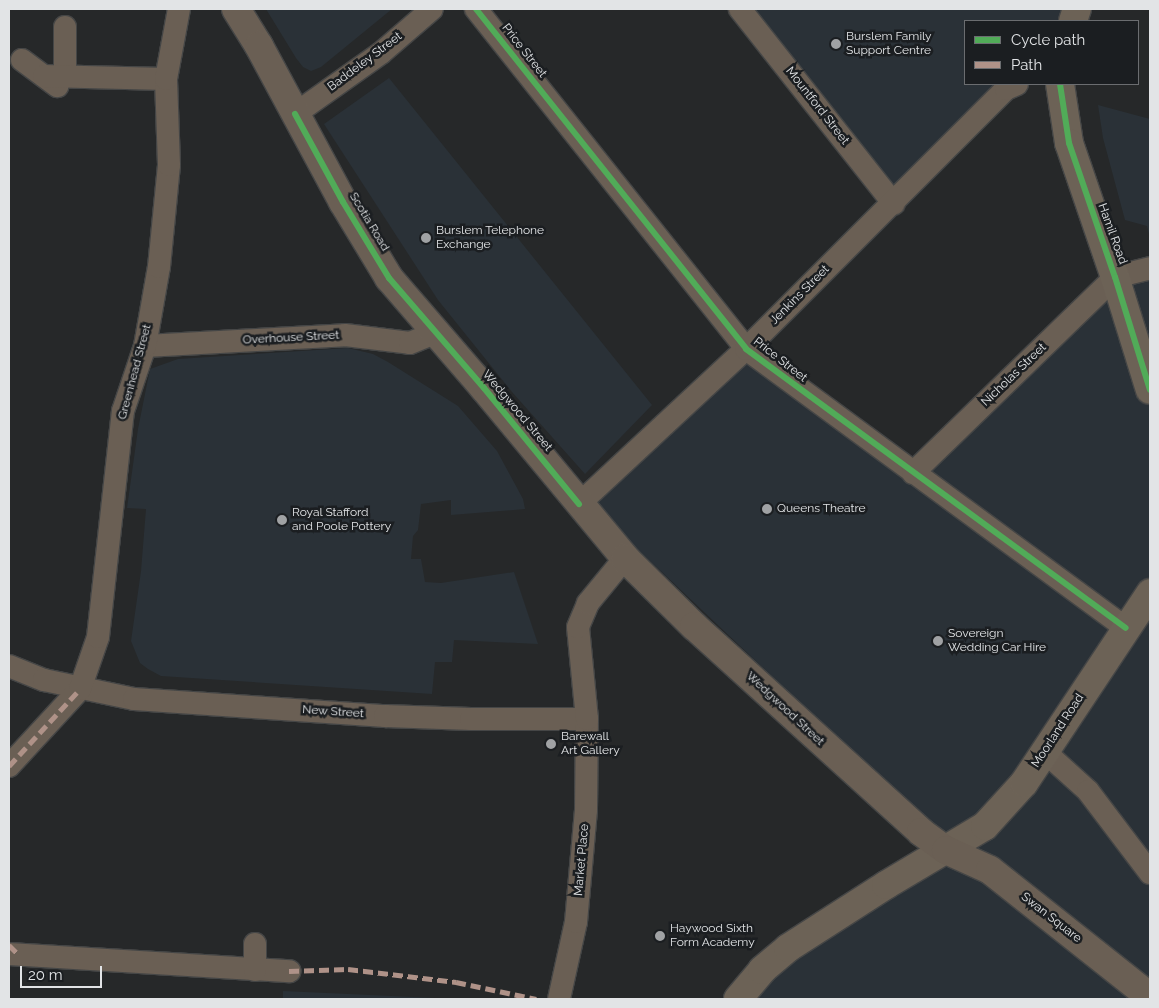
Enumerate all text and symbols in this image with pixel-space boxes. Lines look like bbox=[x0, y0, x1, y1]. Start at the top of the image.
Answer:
legend bbox=[964, 20, 1139, 85]
street label: Price Street bbox=[499, 21, 549, 81]
street label: Baddeley Street bbox=[325, 29, 405, 95]
place label: Burslem Family Support Centre bbox=[846, 30, 932, 58]
text: Cycle path bbox=[1011, 31, 1085, 49]
marker: Burslem Family Support Centre bbox=[830, 38, 842, 50]
text: Path bbox=[1011, 56, 1042, 74]
street label: Mountford Street bbox=[782, 64, 852, 148]
street label: Scotia Road bbox=[346, 190, 392, 254]
street label: Hamil Road bbox=[1094, 201, 1130, 267]
place label: Burslem Telephone Exchange bbox=[436, 224, 544, 252]
marker: Burslem Telephone Exchange bbox=[420, 232, 432, 244]
street label: Jenkins Street bbox=[767, 262, 833, 328]
street label: Greenhead Street bbox=[115, 323, 155, 421]
street label: Overhouse Street bbox=[242, 328, 340, 348]
street label: Price Street bbox=[750, 335, 810, 385]
street label: Nicholas Street bbox=[979, 340, 1049, 410]
street label: Wedgwood Street bbox=[479, 368, 555, 454]
place label: Queens Theatre bbox=[777, 502, 866, 516]
marker: Queens Theatre bbox=[761, 503, 773, 515]
place label: Royal Stafford and Poole Pottery bbox=[292, 506, 391, 534]
marker: Royal Stafford and Poole Pottery bbox=[276, 514, 288, 526]
place label: Sovereign Wedding Car Hire bbox=[948, 627, 1046, 655]
marker: Sovereign Wedding Car Hire bbox=[932, 635, 944, 647]
street label: Wedgwood Street bbox=[743, 669, 827, 749]
street label: Moorland Road bbox=[1029, 691, 1087, 771]
street label: New Street bbox=[302, 703, 364, 721]
place label: Barewall Art Gallery bbox=[561, 730, 620, 758]
marker: Barewall Art Gallery bbox=[545, 738, 557, 750]
street label: Market Place bbox=[572, 823, 592, 897]
street label: Swan Square bbox=[1018, 890, 1084, 946]
place label: Haywood Sixth Form Academy bbox=[670, 922, 755, 950]
marker: Haywood Sixth Form Academy bbox=[654, 930, 666, 942]
scale bar bbox=[22, 956, 105, 988]
text: 20 m bbox=[28, 966, 63, 984]

